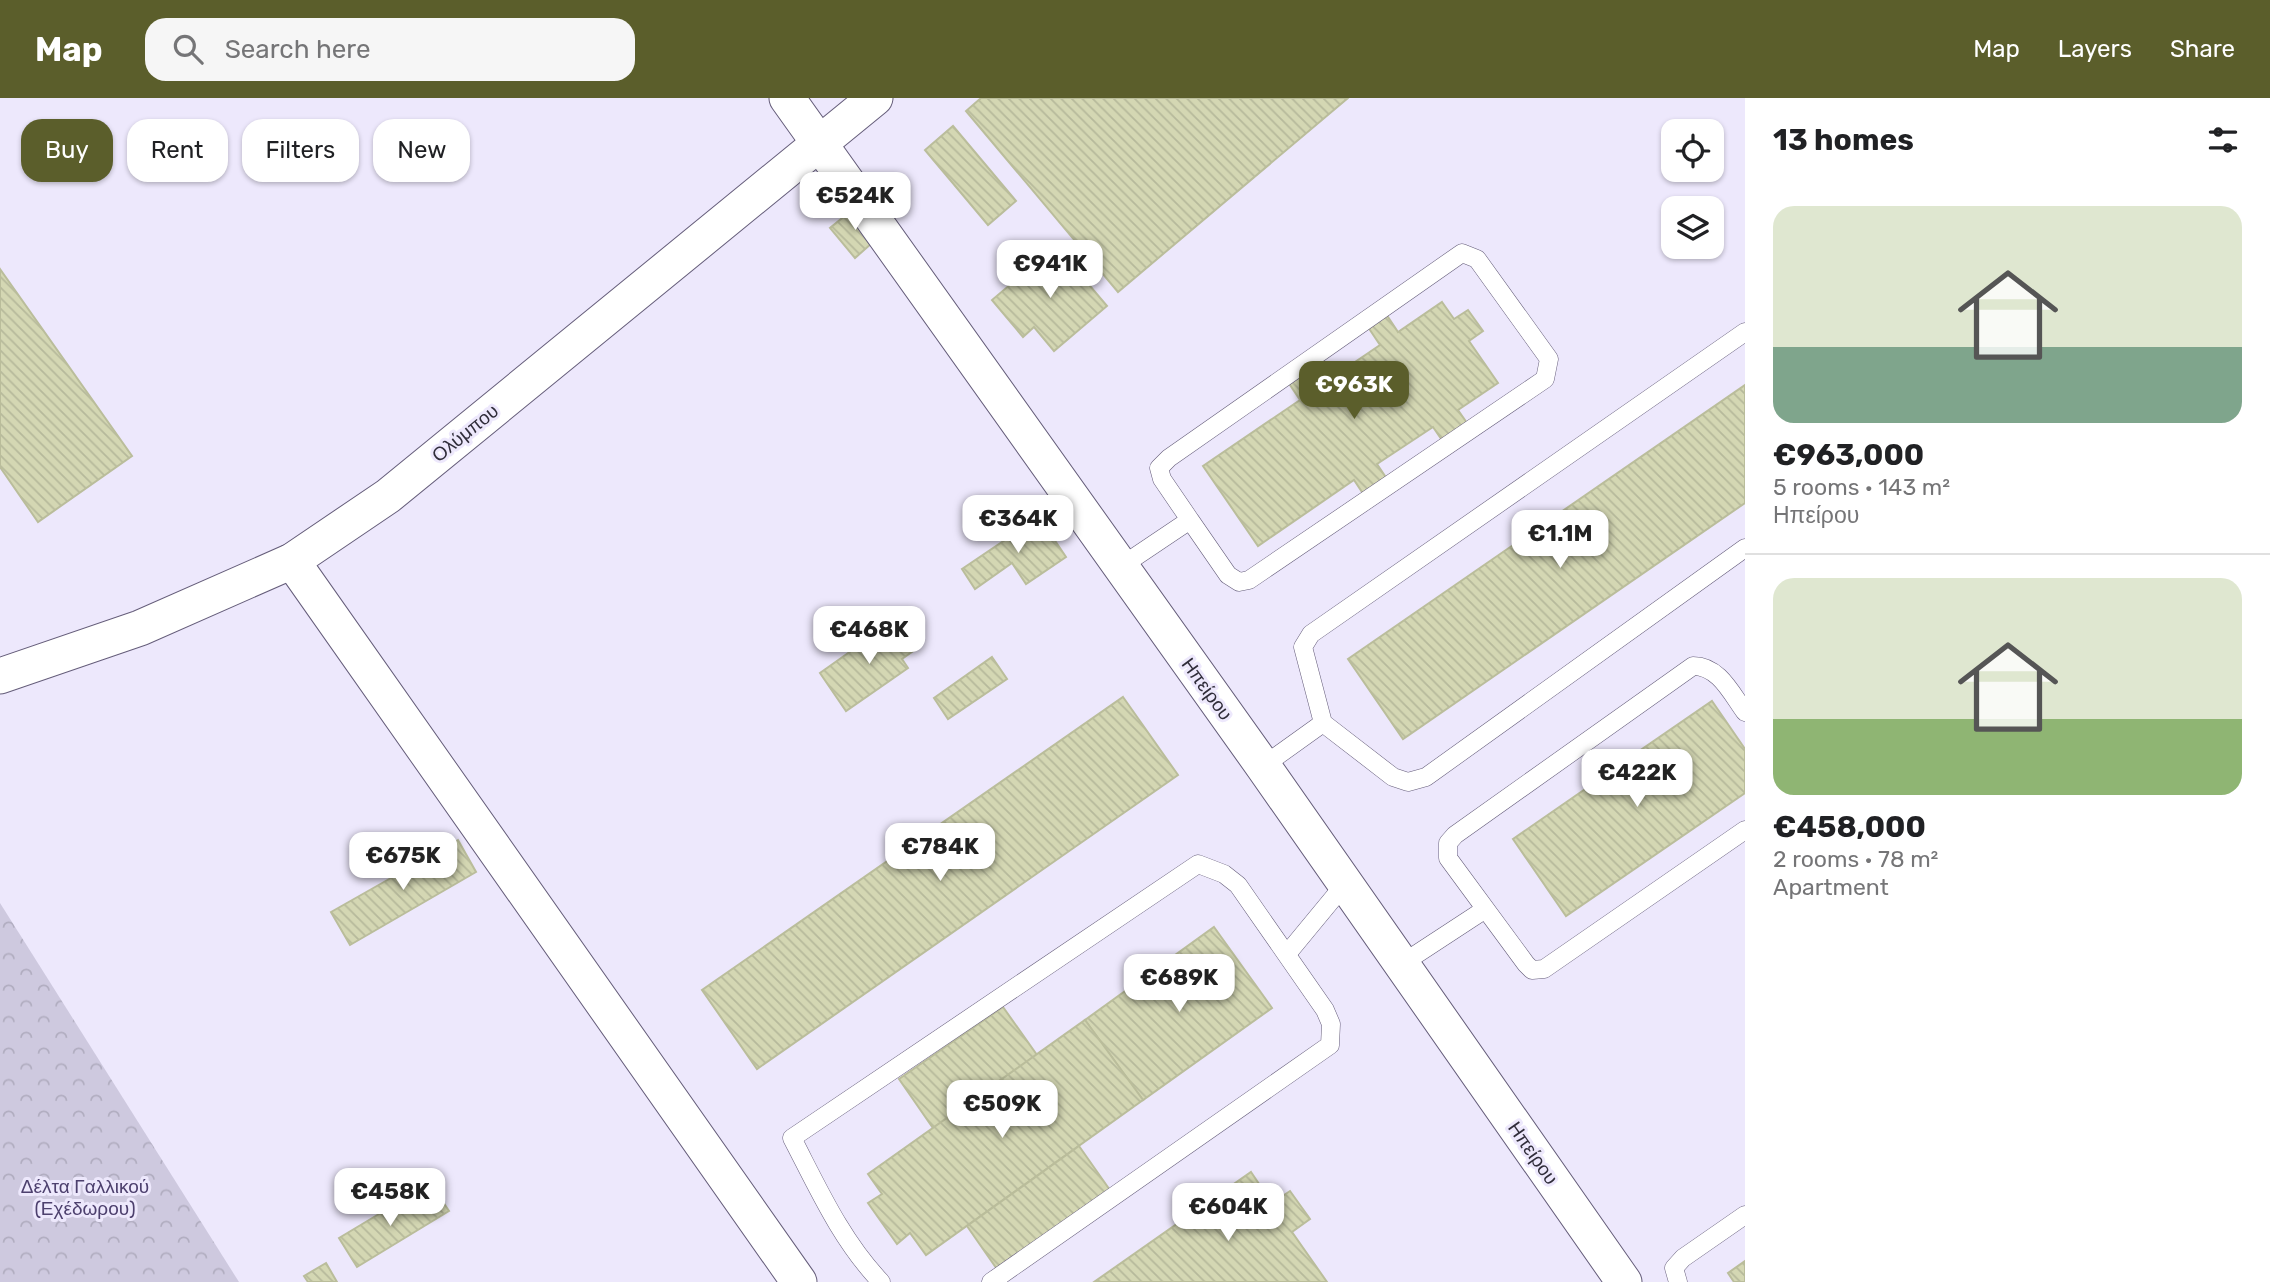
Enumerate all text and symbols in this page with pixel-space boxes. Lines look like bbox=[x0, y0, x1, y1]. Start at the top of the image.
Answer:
search box bbox=[145, 18, 635, 81]
text: Map bbox=[35, 30, 103, 69]
icon: search bbox=[169, 30, 207, 68]
text: Search here bbox=[225, 34, 370, 65]
text: Map bbox=[1973, 35, 2020, 63]
text: Layers bbox=[2058, 35, 2132, 63]
text: Share bbox=[2170, 35, 2235, 63]
chip: Buy bbox=[21, 119, 113, 182]
chip: Rent bbox=[127, 119, 228, 182]
chip: Filters bbox=[242, 119, 359, 182]
chip: New bbox=[373, 119, 470, 182]
map controls bbox=[1661, 119, 1724, 259]
button: locate bbox=[1661, 119, 1724, 182]
icon: filters bbox=[2204, 121, 2242, 159]
text: 13 homes bbox=[1773, 122, 1914, 158]
pin: €524K bbox=[806, 172, 904, 232]
text: €524K bbox=[816, 181, 894, 209]
button: layers bbox=[1661, 196, 1724, 259]
pin: €941K bbox=[1001, 240, 1099, 300]
text: €941K bbox=[1013, 249, 1087, 277]
icon: home bbox=[1945, 252, 2071, 378]
pin: €963K bbox=[1305, 362, 1403, 421]
text: €963K bbox=[1315, 370, 1393, 398]
street label: Ολύμπου bbox=[427, 399, 503, 467]
text: €963,000 bbox=[1773, 437, 1924, 473]
text: 5 rooms · 143 m² bbox=[1773, 473, 1950, 501]
pin: €364K bbox=[969, 496, 1067, 555]
text: Ηπείρου bbox=[1773, 501, 1859, 529]
text: €364K bbox=[978, 504, 1058, 532]
pin: €1.1M bbox=[1511, 510, 1609, 570]
text: €1.1M bbox=[1527, 519, 1593, 547]
pin: €468K bbox=[820, 606, 918, 666]
text: €468K bbox=[829, 615, 909, 643]
icon: home bbox=[1945, 624, 2071, 750]
street label: Ηπείρου bbox=[1177, 653, 1237, 725]
pin: €422K bbox=[1588, 750, 1686, 809]
text: €422K bbox=[1598, 758, 1676, 786]
text: €458,000 bbox=[1773, 809, 1926, 845]
pin: €784K bbox=[891, 824, 989, 883]
pin: €675K bbox=[354, 832, 452, 892]
text: €784K bbox=[901, 832, 979, 860]
text: €675K bbox=[365, 841, 441, 869]
text: 2 rooms · 78 m² bbox=[1773, 845, 1938, 873]
text: Apartment bbox=[1773, 873, 1889, 901]
pin: €689K bbox=[1130, 954, 1228, 1014]
text: €689K bbox=[1140, 963, 1218, 991]
pin: €509K bbox=[953, 1080, 1051, 1140]
text: €509K bbox=[963, 1089, 1041, 1117]
street label: Ηπείρου bbox=[1503, 1117, 1563, 1189]
pin: €458K bbox=[341, 1168, 439, 1228]
park label: Δέλτα Γαλλικού (Εχέδωρου) bbox=[21, 1175, 149, 1220]
text: €458K bbox=[350, 1177, 430, 1205]
pin: €604K bbox=[1179, 1184, 1277, 1243]
text: €604K bbox=[1188, 1192, 1268, 1220]

